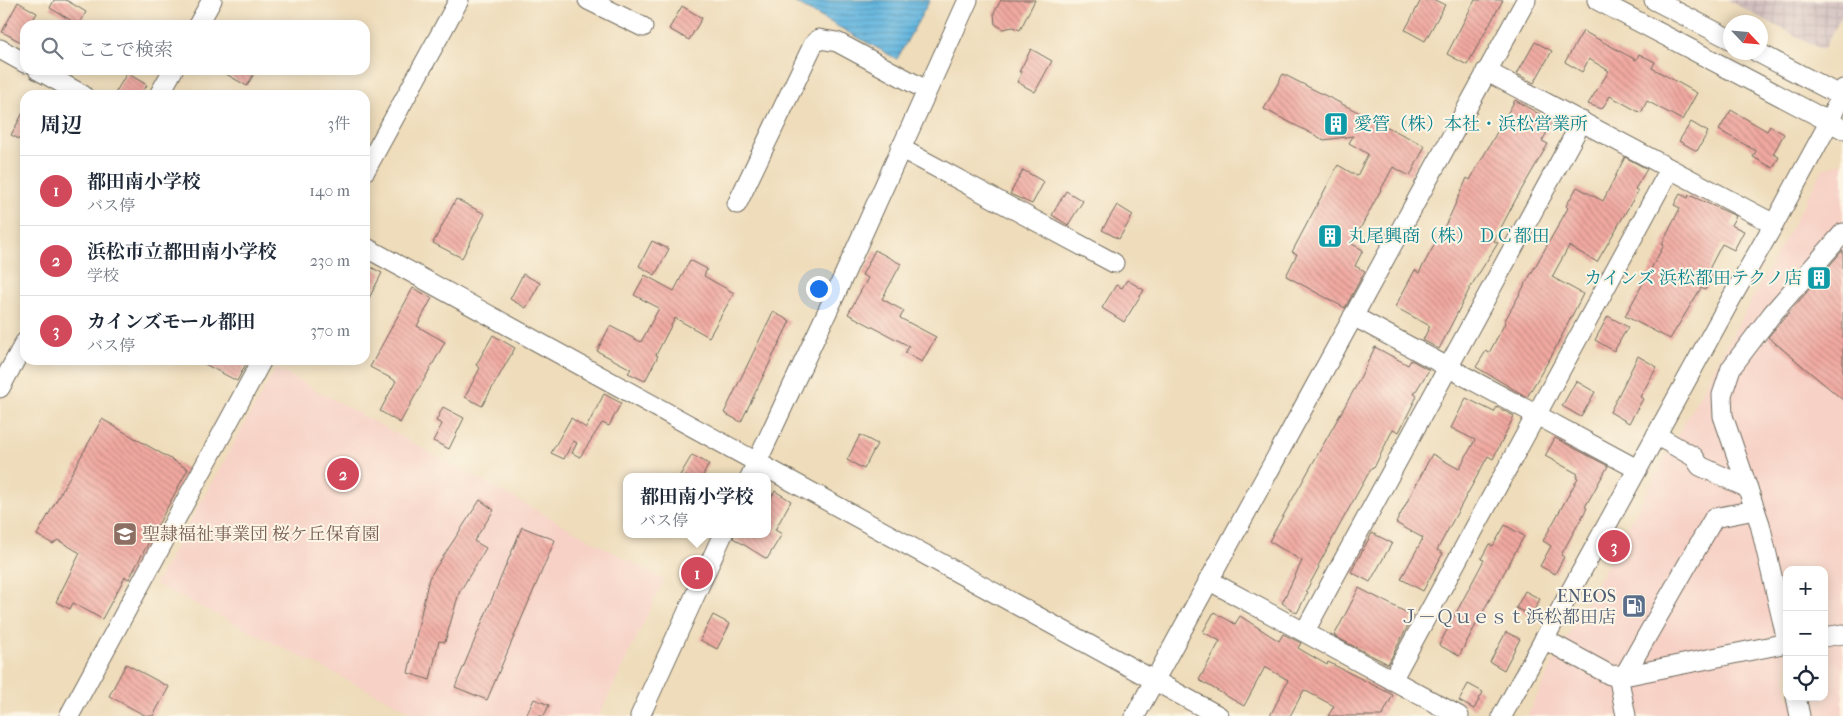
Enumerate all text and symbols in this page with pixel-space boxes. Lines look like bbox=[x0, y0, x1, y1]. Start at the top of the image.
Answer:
north arrow bbox=[1723, 15, 1768, 60]
search box bbox=[20, 20, 370, 75]
icon: search bbox=[38, 34, 66, 62]
text: ここで検索 bbox=[78, 39, 173, 61]
building icon: 愛管（株）本社・浜松営業所 bbox=[1323, 111, 1349, 137]
text: 周辺 bbox=[40, 113, 82, 137]
text: 3件 bbox=[327, 114, 350, 133]
place label: 愛管（株）本社・浜松営業所 bbox=[1354, 114, 1588, 135]
text: 都田南小学校 bbox=[87, 171, 201, 193]
text: 1 bbox=[53, 181, 59, 200]
text: 140 m bbox=[309, 181, 350, 200]
text: バス停 bbox=[87, 196, 135, 215]
building icon: 丸尾興商（株） ＤＣ都田 bbox=[1317, 223, 1343, 249]
place label: 丸尾興商（株） ＤＣ都田 bbox=[1348, 226, 1550, 247]
text: 浜松市立都田南小学校 bbox=[87, 241, 277, 263]
text: 2 bbox=[52, 251, 60, 270]
text: 230 m bbox=[310, 251, 350, 270]
building icon: カインズ 浜松都田テクノ店 bbox=[1806, 265, 1832, 291]
text: 学校 bbox=[87, 266, 119, 285]
place label: カインズ 浜松都田テクノ店 bbox=[1584, 268, 1802, 289]
your location bbox=[806, 276, 832, 302]
text: カインズモール都田 bbox=[87, 311, 256, 333]
text: 3 bbox=[53, 321, 59, 340]
text: 370 m bbox=[310, 321, 350, 340]
text: バス停 bbox=[87, 336, 135, 355]
pin: 2 bbox=[327, 455, 359, 493]
popup bbox=[623, 473, 771, 538]
text: 都田南小学校 bbox=[640, 486, 754, 508]
text: バス停 bbox=[640, 511, 688, 530]
school or university icon: 聖隷福祉事業団 桜ケ丘保育園 bbox=[112, 521, 138, 547]
place label: 聖隷福祉事業団 桜ケ丘保育園 bbox=[142, 524, 380, 545]
pin: 3 bbox=[1598, 527, 1630, 565]
pin: 1 bbox=[681, 554, 713, 592]
map controls bbox=[1783, 566, 1828, 701]
button: + bbox=[1783, 566, 1828, 611]
place label: ENEOS Ｊ－Ｑｕｅｓｔ浜松都田店 bbox=[1400, 586, 1616, 628]
fuel station icon: ENEOS Ｊ－Ｑｕｅｓｔ浜松都田店 bbox=[1621, 593, 1647, 619]
button: − bbox=[1783, 611, 1828, 656]
button: locate bbox=[1783, 656, 1828, 701]

